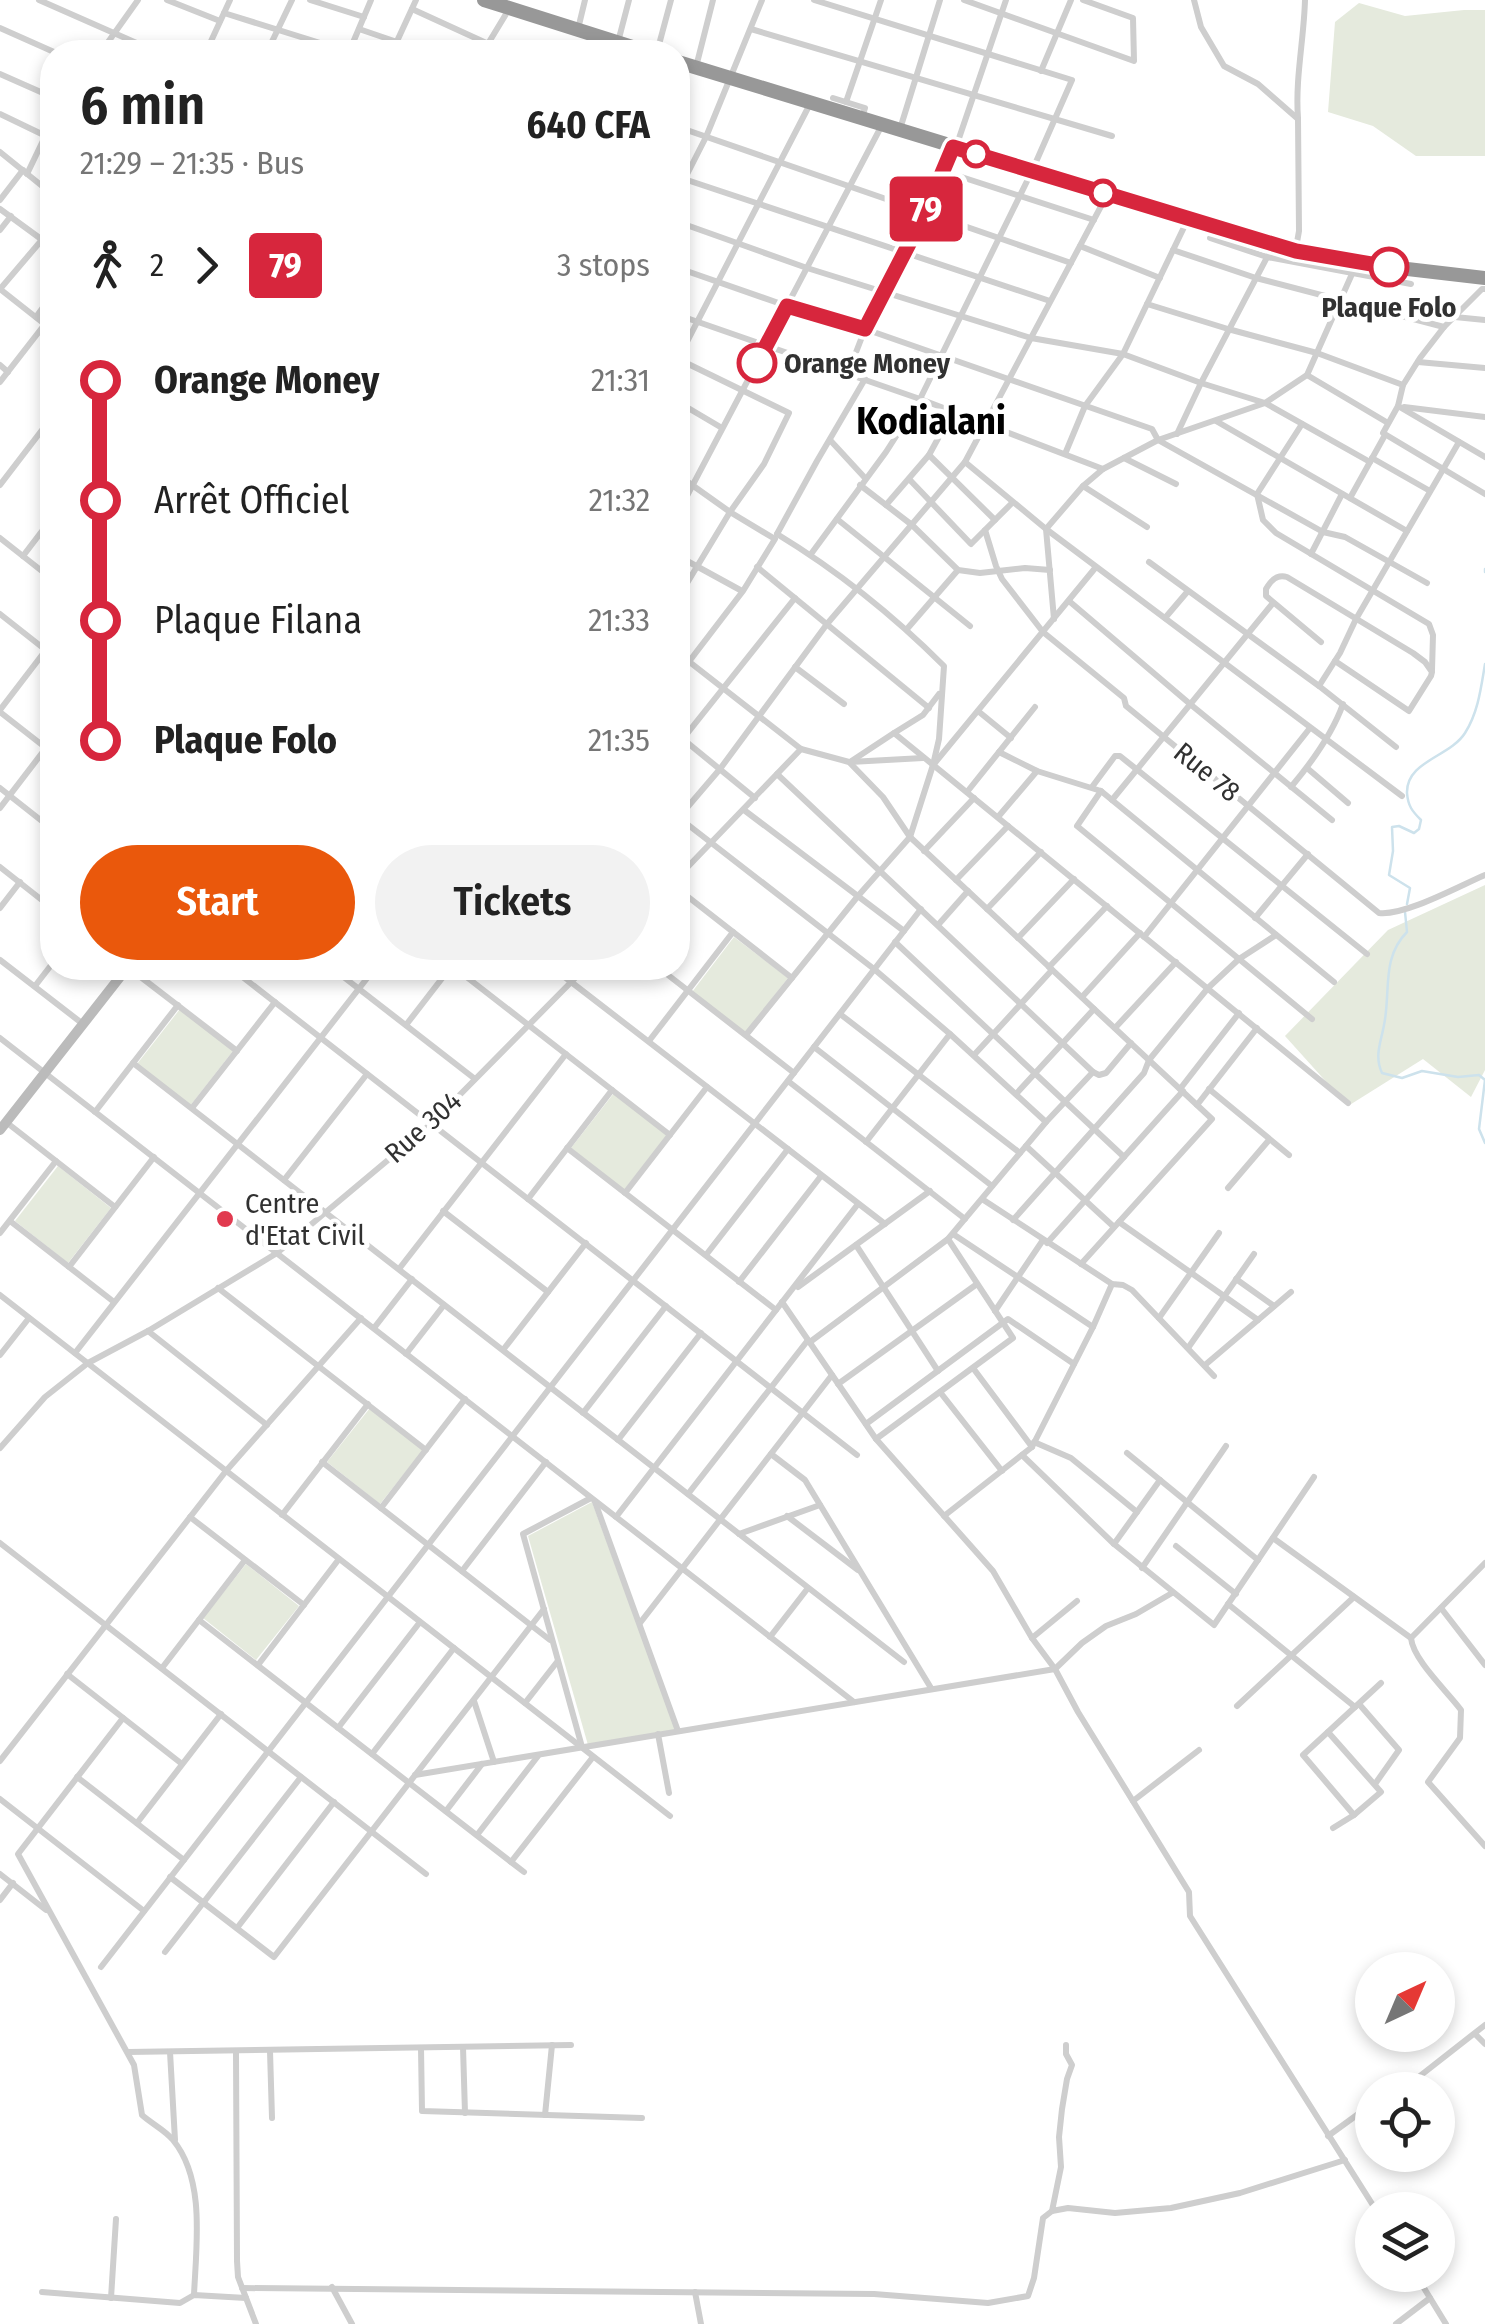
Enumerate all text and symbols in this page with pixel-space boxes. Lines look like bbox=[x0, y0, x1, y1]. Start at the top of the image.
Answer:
text: 6 min bbox=[80, 73, 205, 139]
text: 640 CFA bbox=[527, 102, 650, 148]
unlabelled marker bbox=[963, 141, 989, 167]
text: 21:29 – 21:35 · Bus bbox=[80, 144, 304, 182]
line badge: 79 bbox=[881, 176, 971, 242]
unlabelled marker bbox=[1090, 180, 1116, 206]
text: 79 bbox=[910, 188, 942, 230]
icon: walk bbox=[80, 238, 135, 293]
icon: forward bbox=[179, 238, 234, 293]
text: 79 bbox=[269, 244, 302, 286]
text: 2 bbox=[150, 246, 164, 284]
text: 3 stops bbox=[557, 246, 650, 284]
marker: Plaque Folo bbox=[1370, 248, 1408, 286]
place label: Plaque Folo bbox=[1322, 291, 1457, 324]
marker: Orange Money bbox=[738, 344, 776, 382]
place label: Orange Money bbox=[784, 347, 951, 380]
text: Orange Money bbox=[154, 357, 379, 403]
text: 21:31 bbox=[591, 361, 650, 399]
district label: Kodialani bbox=[856, 398, 1006, 444]
text: Arrêt Officiel bbox=[154, 477, 350, 523]
text: 21:32 bbox=[589, 481, 650, 519]
text: Plaque Filana bbox=[154, 597, 362, 643]
text: 21:33 bbox=[588, 601, 650, 639]
text: Plaque Folo bbox=[154, 717, 337, 763]
text: 21:35 bbox=[588, 721, 650, 759]
street label: Rue 78 bbox=[1167, 736, 1247, 808]
button: Start bbox=[80, 845, 355, 960]
button: Tickets bbox=[375, 845, 650, 960]
street label: Rue 304 bbox=[378, 1084, 468, 1170]
place label: Centre d'Etat Civil bbox=[245, 1187, 365, 1252]
marker: Centre d'Etat Civil bbox=[214, 1208, 236, 1230]
north arrow bbox=[1355, 1952, 1455, 2052]
map controls bbox=[1355, 1952, 1455, 2292]
button: locate bbox=[1355, 2072, 1455, 2172]
button: layers bbox=[1355, 2192, 1455, 2292]

